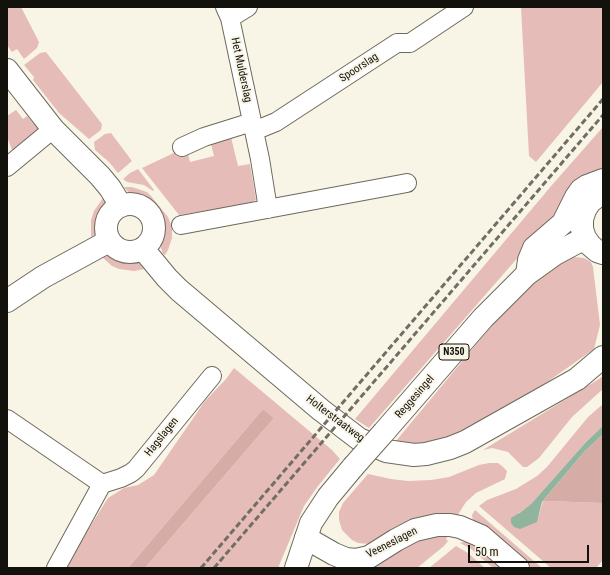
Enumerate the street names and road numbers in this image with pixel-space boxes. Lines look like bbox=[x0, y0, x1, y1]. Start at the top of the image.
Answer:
street label: Het Mulderslag bbox=[228, 36, 254, 104]
street label: Spoorslag bbox=[337, 51, 381, 85]
road number: N350 bbox=[439, 344, 469, 360]
street label: Reggesingel bbox=[393, 373, 437, 421]
street label: Holterstraatweg bbox=[303, 393, 367, 445]
street label: Hagslagen bbox=[142, 415, 182, 459]
street label: Veeneslagen bbox=[364, 525, 420, 561]

